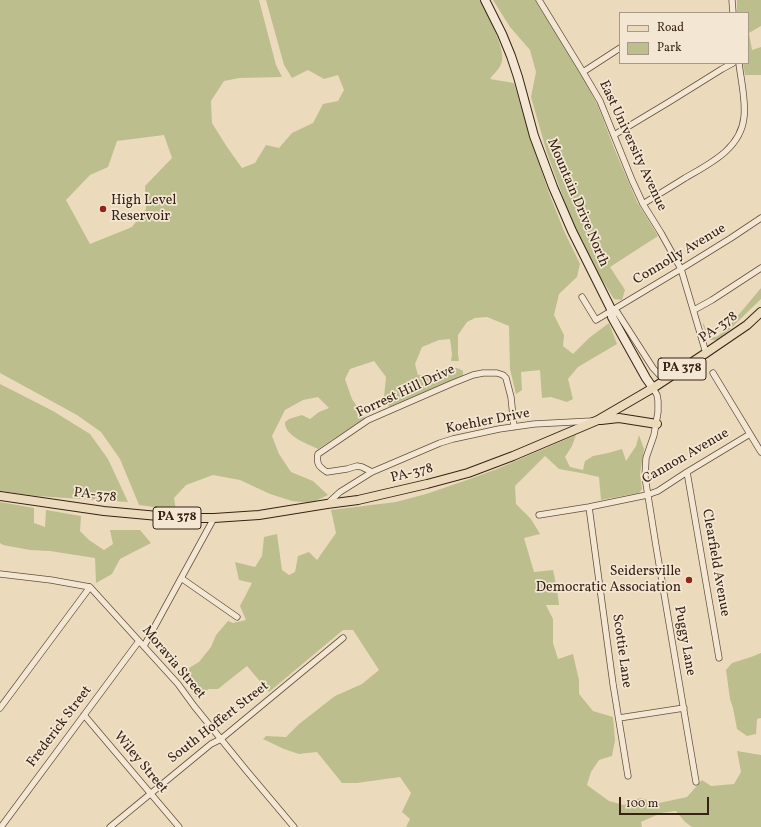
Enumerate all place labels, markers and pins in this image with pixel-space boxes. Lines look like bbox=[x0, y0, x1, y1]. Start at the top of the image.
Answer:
place label: High Level Reservoir bbox=[111, 193, 176, 226]
marker: High Level Reservoir bbox=[98, 204, 108, 214]
place label: Seidersville Democratic Association bbox=[536, 564, 681, 596]
marker: Seidersville Democratic Association bbox=[684, 575, 694, 585]

